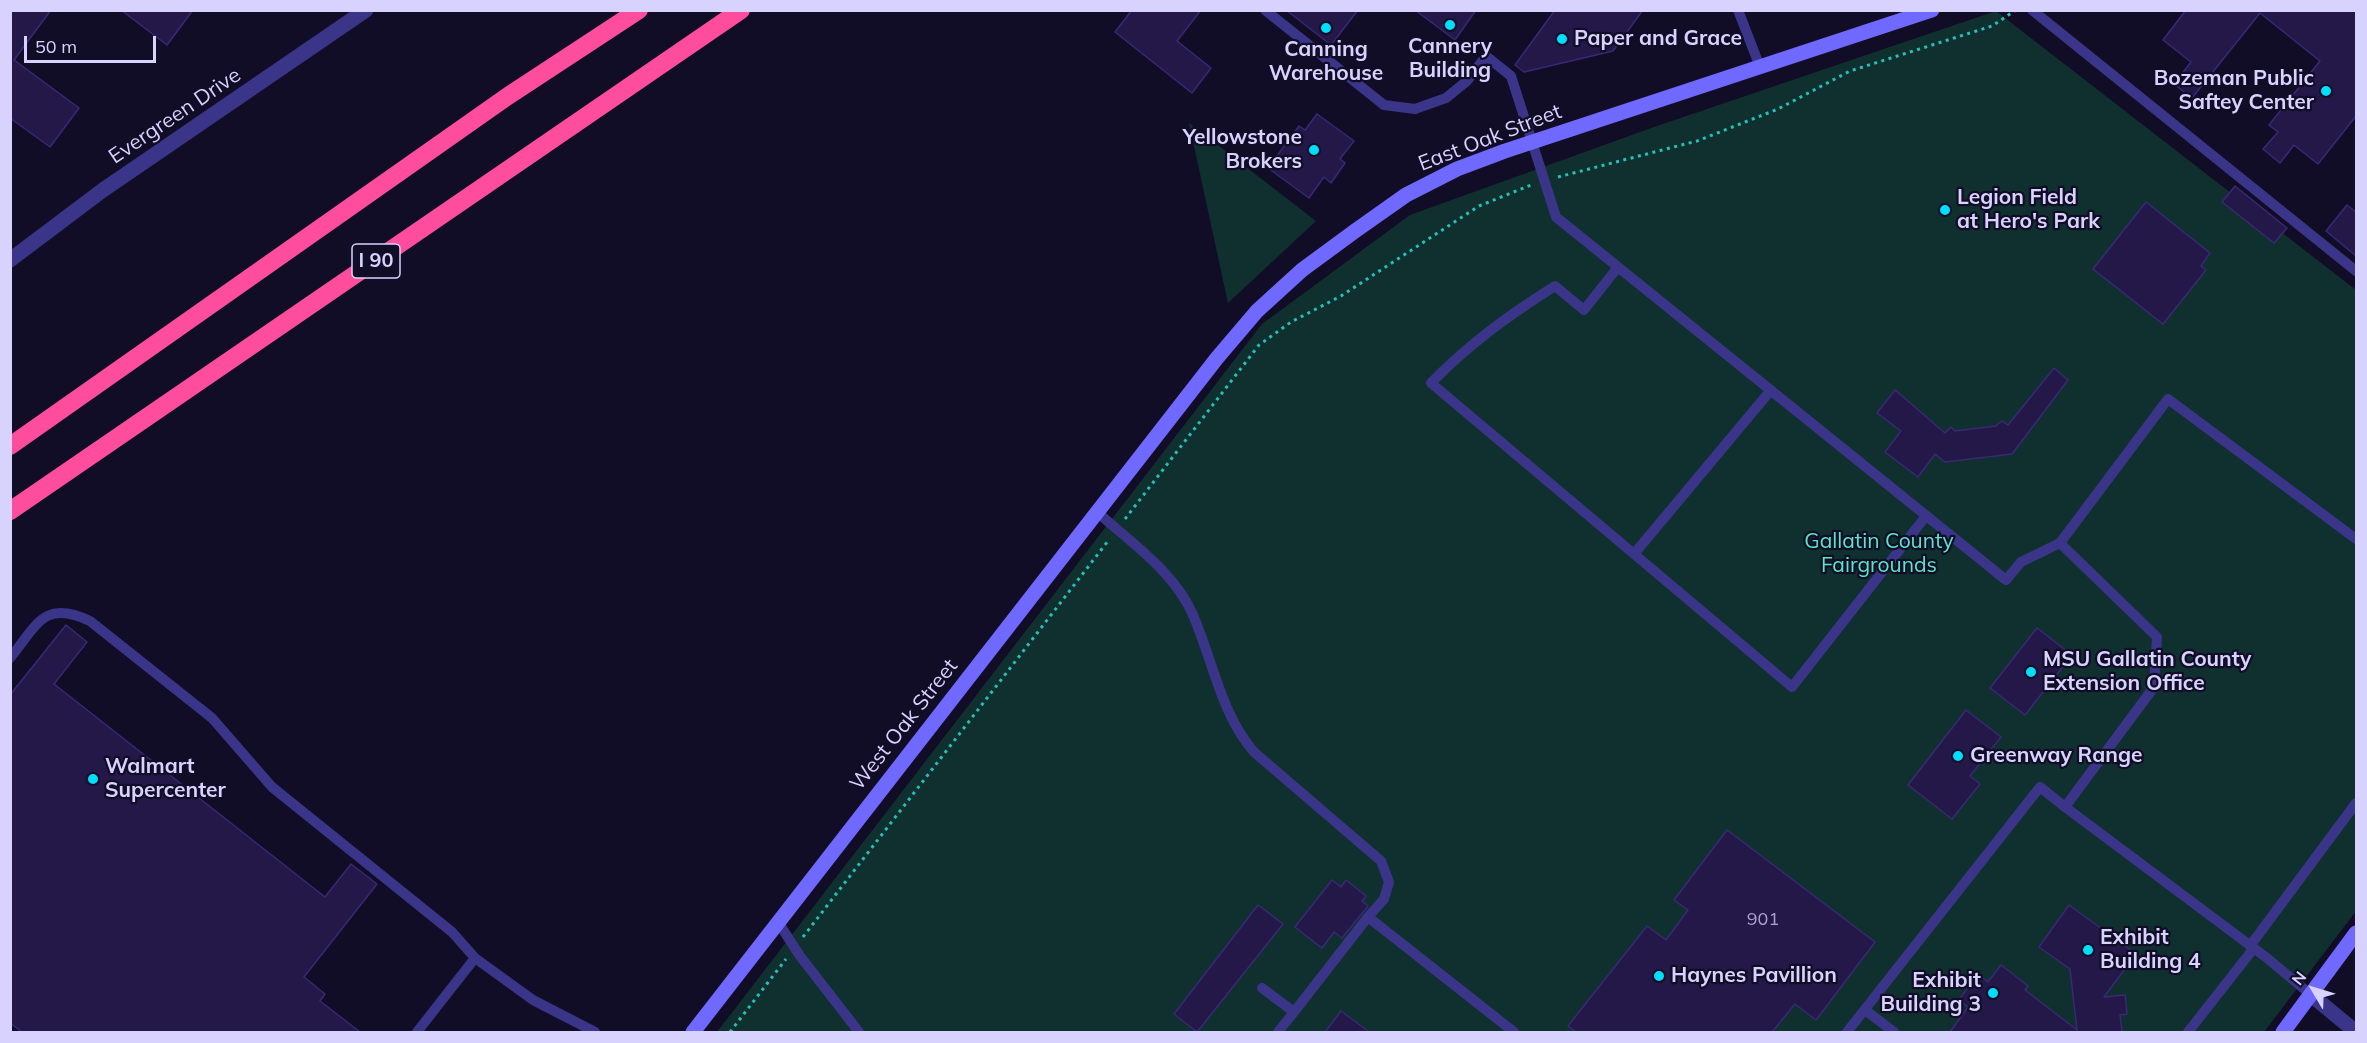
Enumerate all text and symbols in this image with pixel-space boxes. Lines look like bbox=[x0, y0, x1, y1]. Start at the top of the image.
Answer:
marker: Cannery Building bbox=[1443, 18, 1457, 32]
marker: Canning Warehouse bbox=[1319, 21, 1333, 35]
scale bar bbox=[27, 24, 159, 62]
place label: Paper and Grace bbox=[1574, 26, 1742, 52]
marker: Paper and Grace bbox=[1555, 32, 1569, 46]
place label: Cannery Building bbox=[1408, 34, 1492, 84]
text: 50 m bbox=[35, 35, 77, 58]
place label: Canning Warehouse bbox=[1269, 37, 1383, 87]
street label: Evergreen Drive bbox=[104, 63, 246, 169]
place label: Bozeman Public Saftey Center bbox=[2154, 66, 2314, 116]
marker: Bozeman Public Saftey Center bbox=[2319, 84, 2333, 98]
street label: East Oak Street bbox=[1415, 99, 1565, 177]
place label: Yellowstone Brokers bbox=[1183, 125, 1302, 175]
marker: Yellowstone Brokers bbox=[1307, 143, 1321, 157]
place label: Legion Field at Hero's Park bbox=[1957, 185, 2100, 235]
marker: Legion Field at Hero's Park bbox=[1938, 203, 1952, 217]
road number: I 90 bbox=[352, 244, 400, 278]
park label: Gallatin County Fairgrounds bbox=[1804, 529, 1954, 579]
place label: MSU Gallatin County Extension Office bbox=[2043, 647, 2251, 697]
street label: West Oak Street bbox=[845, 654, 963, 796]
marker: MSU Gallatin County Extension Office bbox=[2024, 665, 2038, 679]
place label: Greenway Range bbox=[1970, 743, 2142, 769]
marker: Greenway Range bbox=[1951, 749, 1965, 763]
place label: Walmart Supercenter bbox=[105, 754, 226, 804]
marker: Walmart Supercenter bbox=[86, 772, 100, 786]
house number: 901 bbox=[1747, 909, 1779, 931]
place label: Exhibit Building 4 bbox=[2100, 925, 2201, 975]
marker: Exhibit Building 4 bbox=[2081, 943, 2095, 957]
north arrow bbox=[2283, 959, 2343, 1019]
place label: Haynes Pavillion bbox=[1671, 963, 1837, 989]
text: N bbox=[2287, 967, 2310, 989]
place label: Exhibit Building 3 bbox=[1880, 968, 1981, 1018]
marker: Haynes Pavillion bbox=[1652, 969, 1666, 983]
marker: Exhibit Building 3 bbox=[1986, 986, 2000, 1000]

